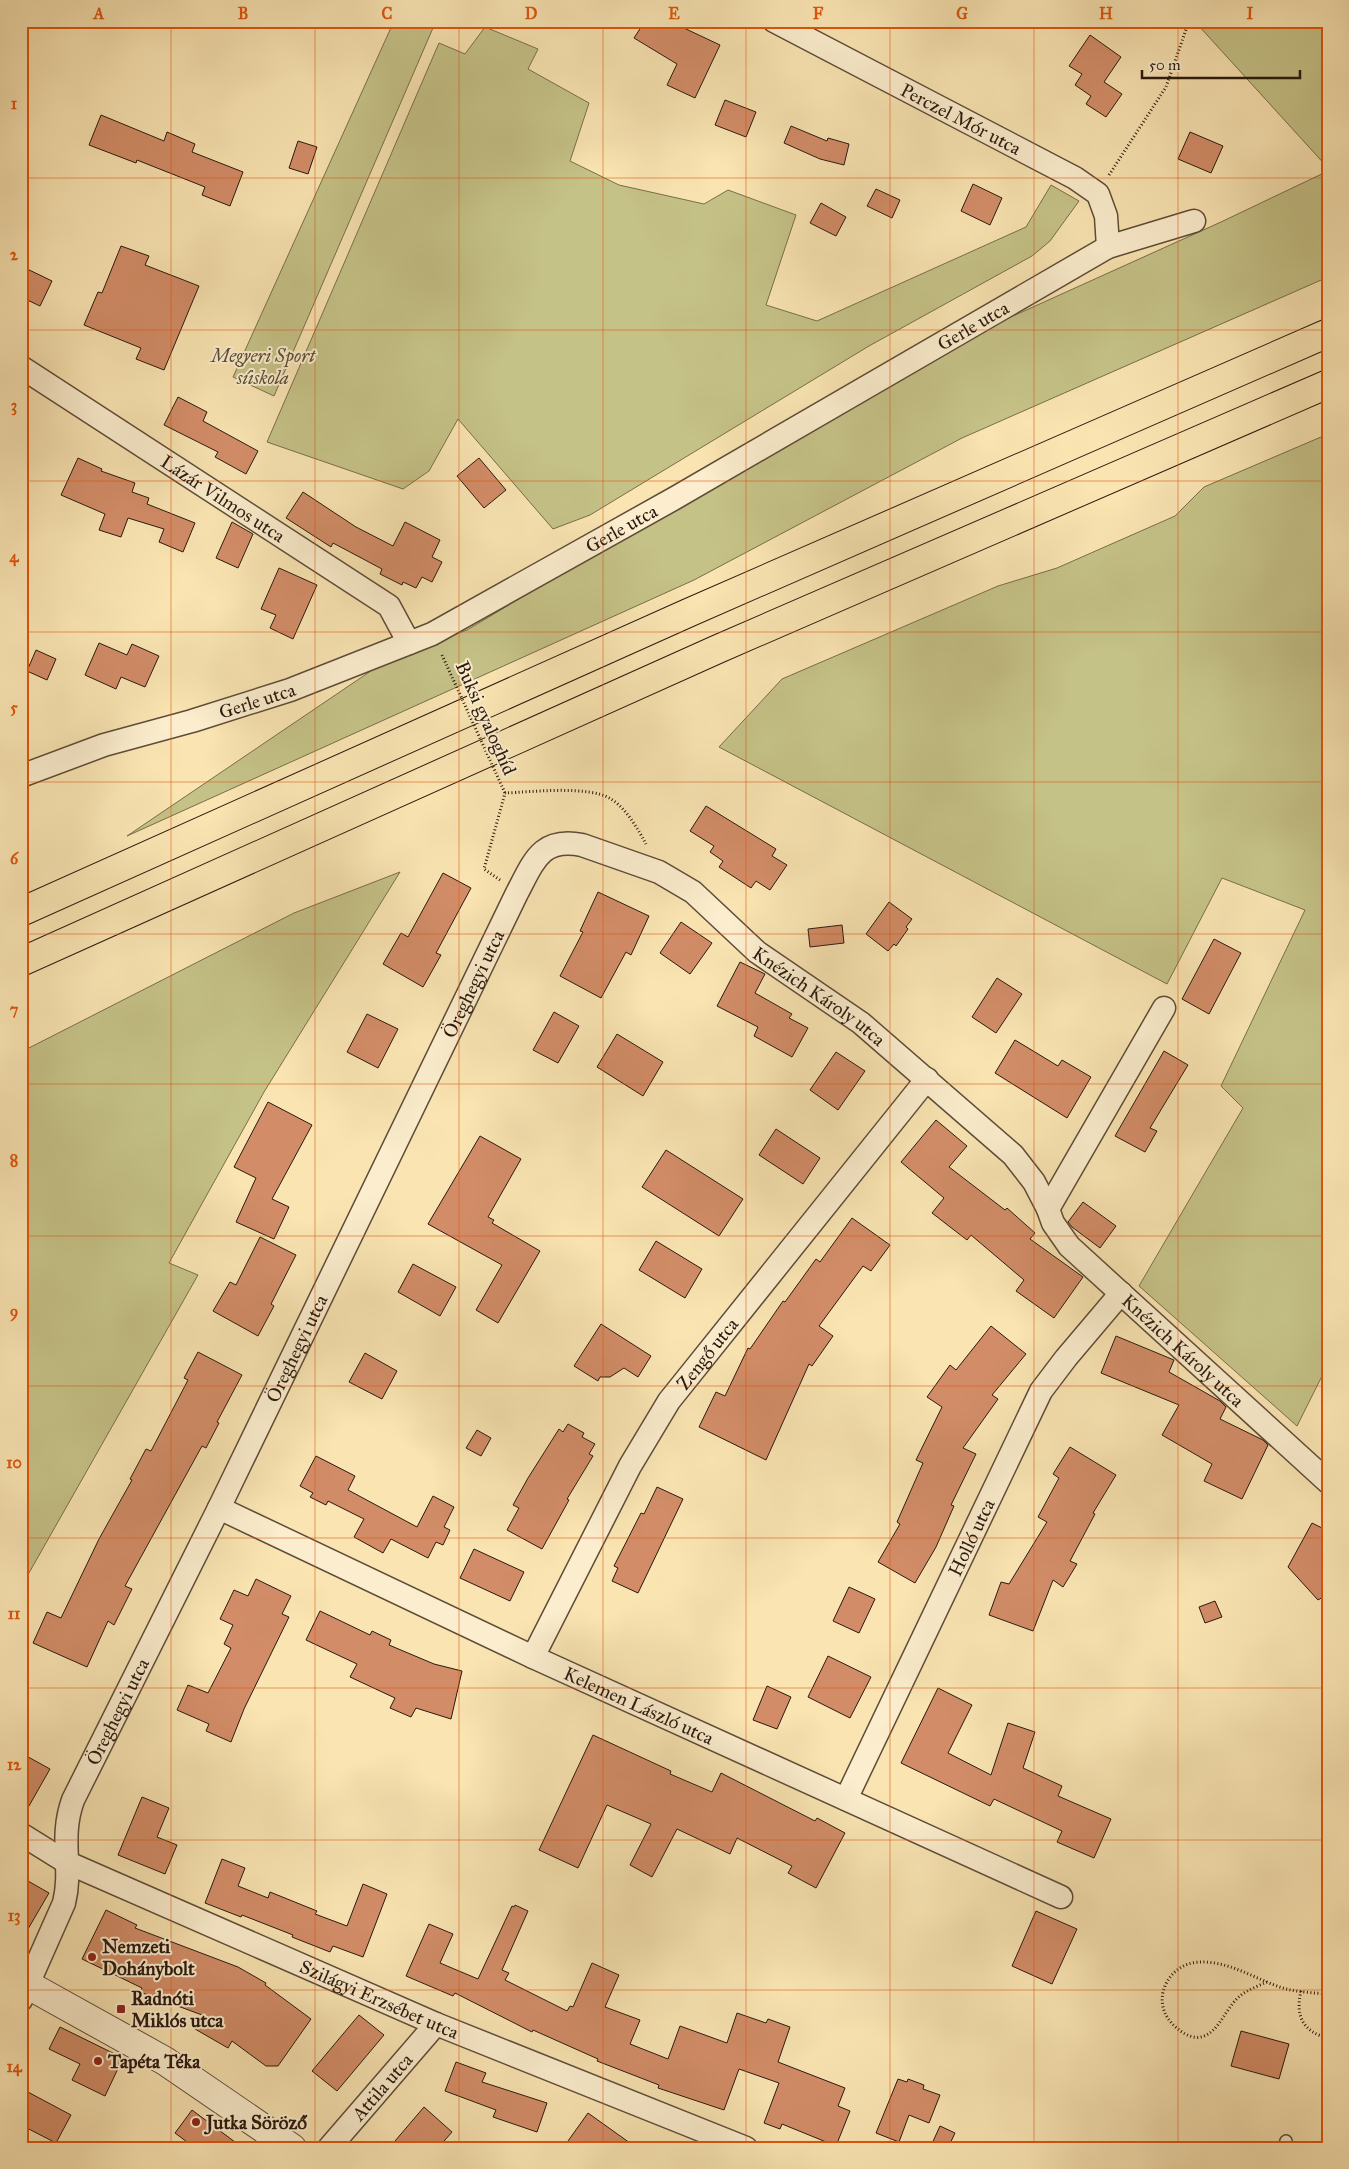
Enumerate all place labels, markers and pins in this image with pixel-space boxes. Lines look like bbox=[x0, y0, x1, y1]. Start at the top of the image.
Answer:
place label: Nemzeti Dohánybolt bbox=[102, 1935, 195, 1981]
marker: Nemzeti Dohánybolt bbox=[86, 1951, 98, 1963]
place label: Radnóti Miklós utca bbox=[131, 1987, 224, 2032]
marker: Radnóti Miklós utca bbox=[115, 2003, 127, 2015]
place label: Tapéta Téka bbox=[107, 2050, 201, 2074]
marker: Tapéta Téka bbox=[92, 2055, 104, 2067]
place label: Jutka Söröző bbox=[203, 2111, 308, 2135]
marker: Jutka Söröző bbox=[190, 2116, 202, 2128]

